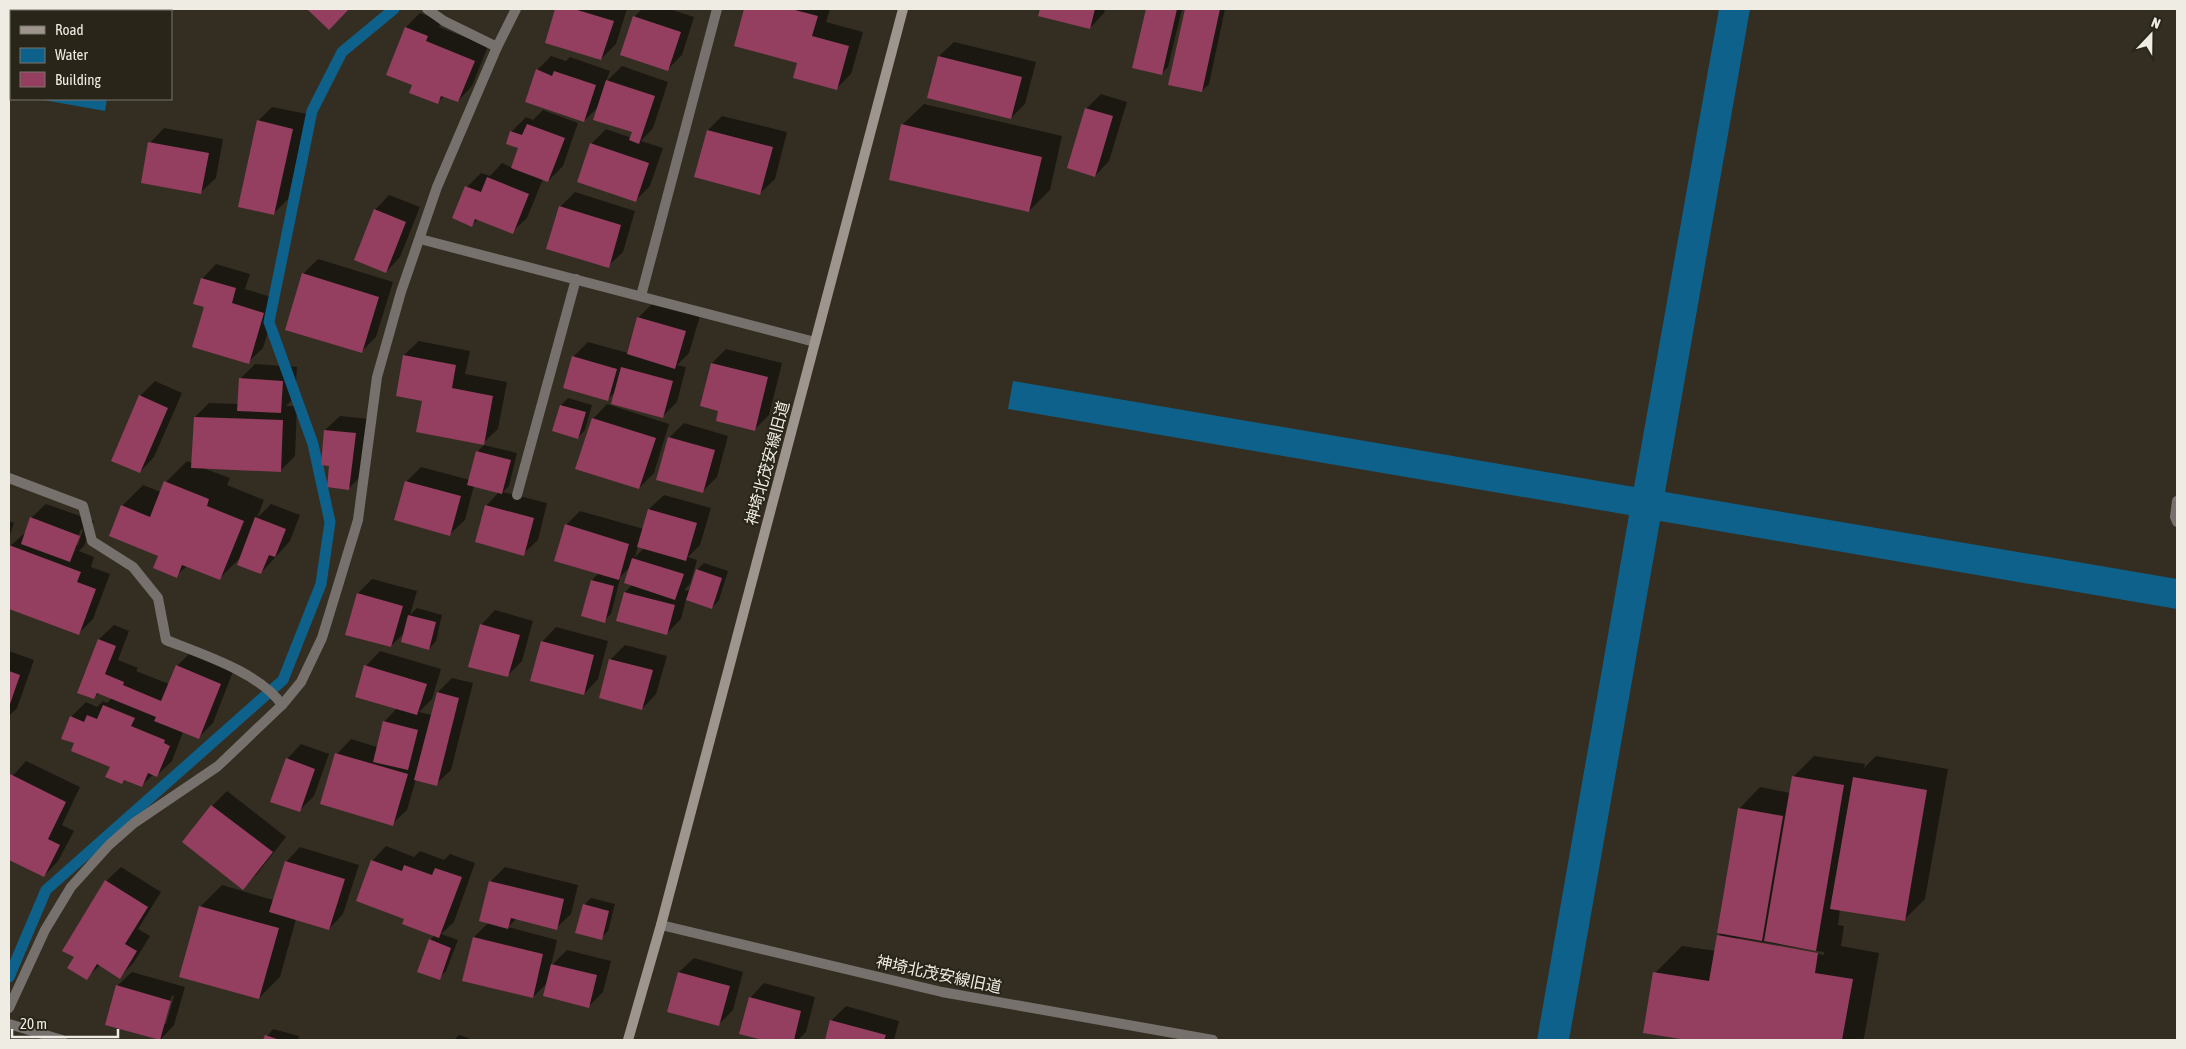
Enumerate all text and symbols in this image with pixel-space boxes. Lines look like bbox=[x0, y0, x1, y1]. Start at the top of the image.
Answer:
legend bbox=[10, 10, 172, 100]
north arrow bbox=[2126, 10, 2176, 60]
text: N bbox=[2149, 14, 2163, 32]
text: Road bbox=[55, 21, 84, 38]
text: Water bbox=[55, 46, 88, 63]
text: Building bbox=[55, 71, 101, 88]
street label: 神埼北茂安線旧道 bbox=[742, 399, 792, 527]
street label: 神埼北茂安線旧道 bbox=[875, 952, 1003, 996]
scale bar bbox=[12, 1006, 119, 1038]
text: 20 m bbox=[20, 1015, 47, 1032]

